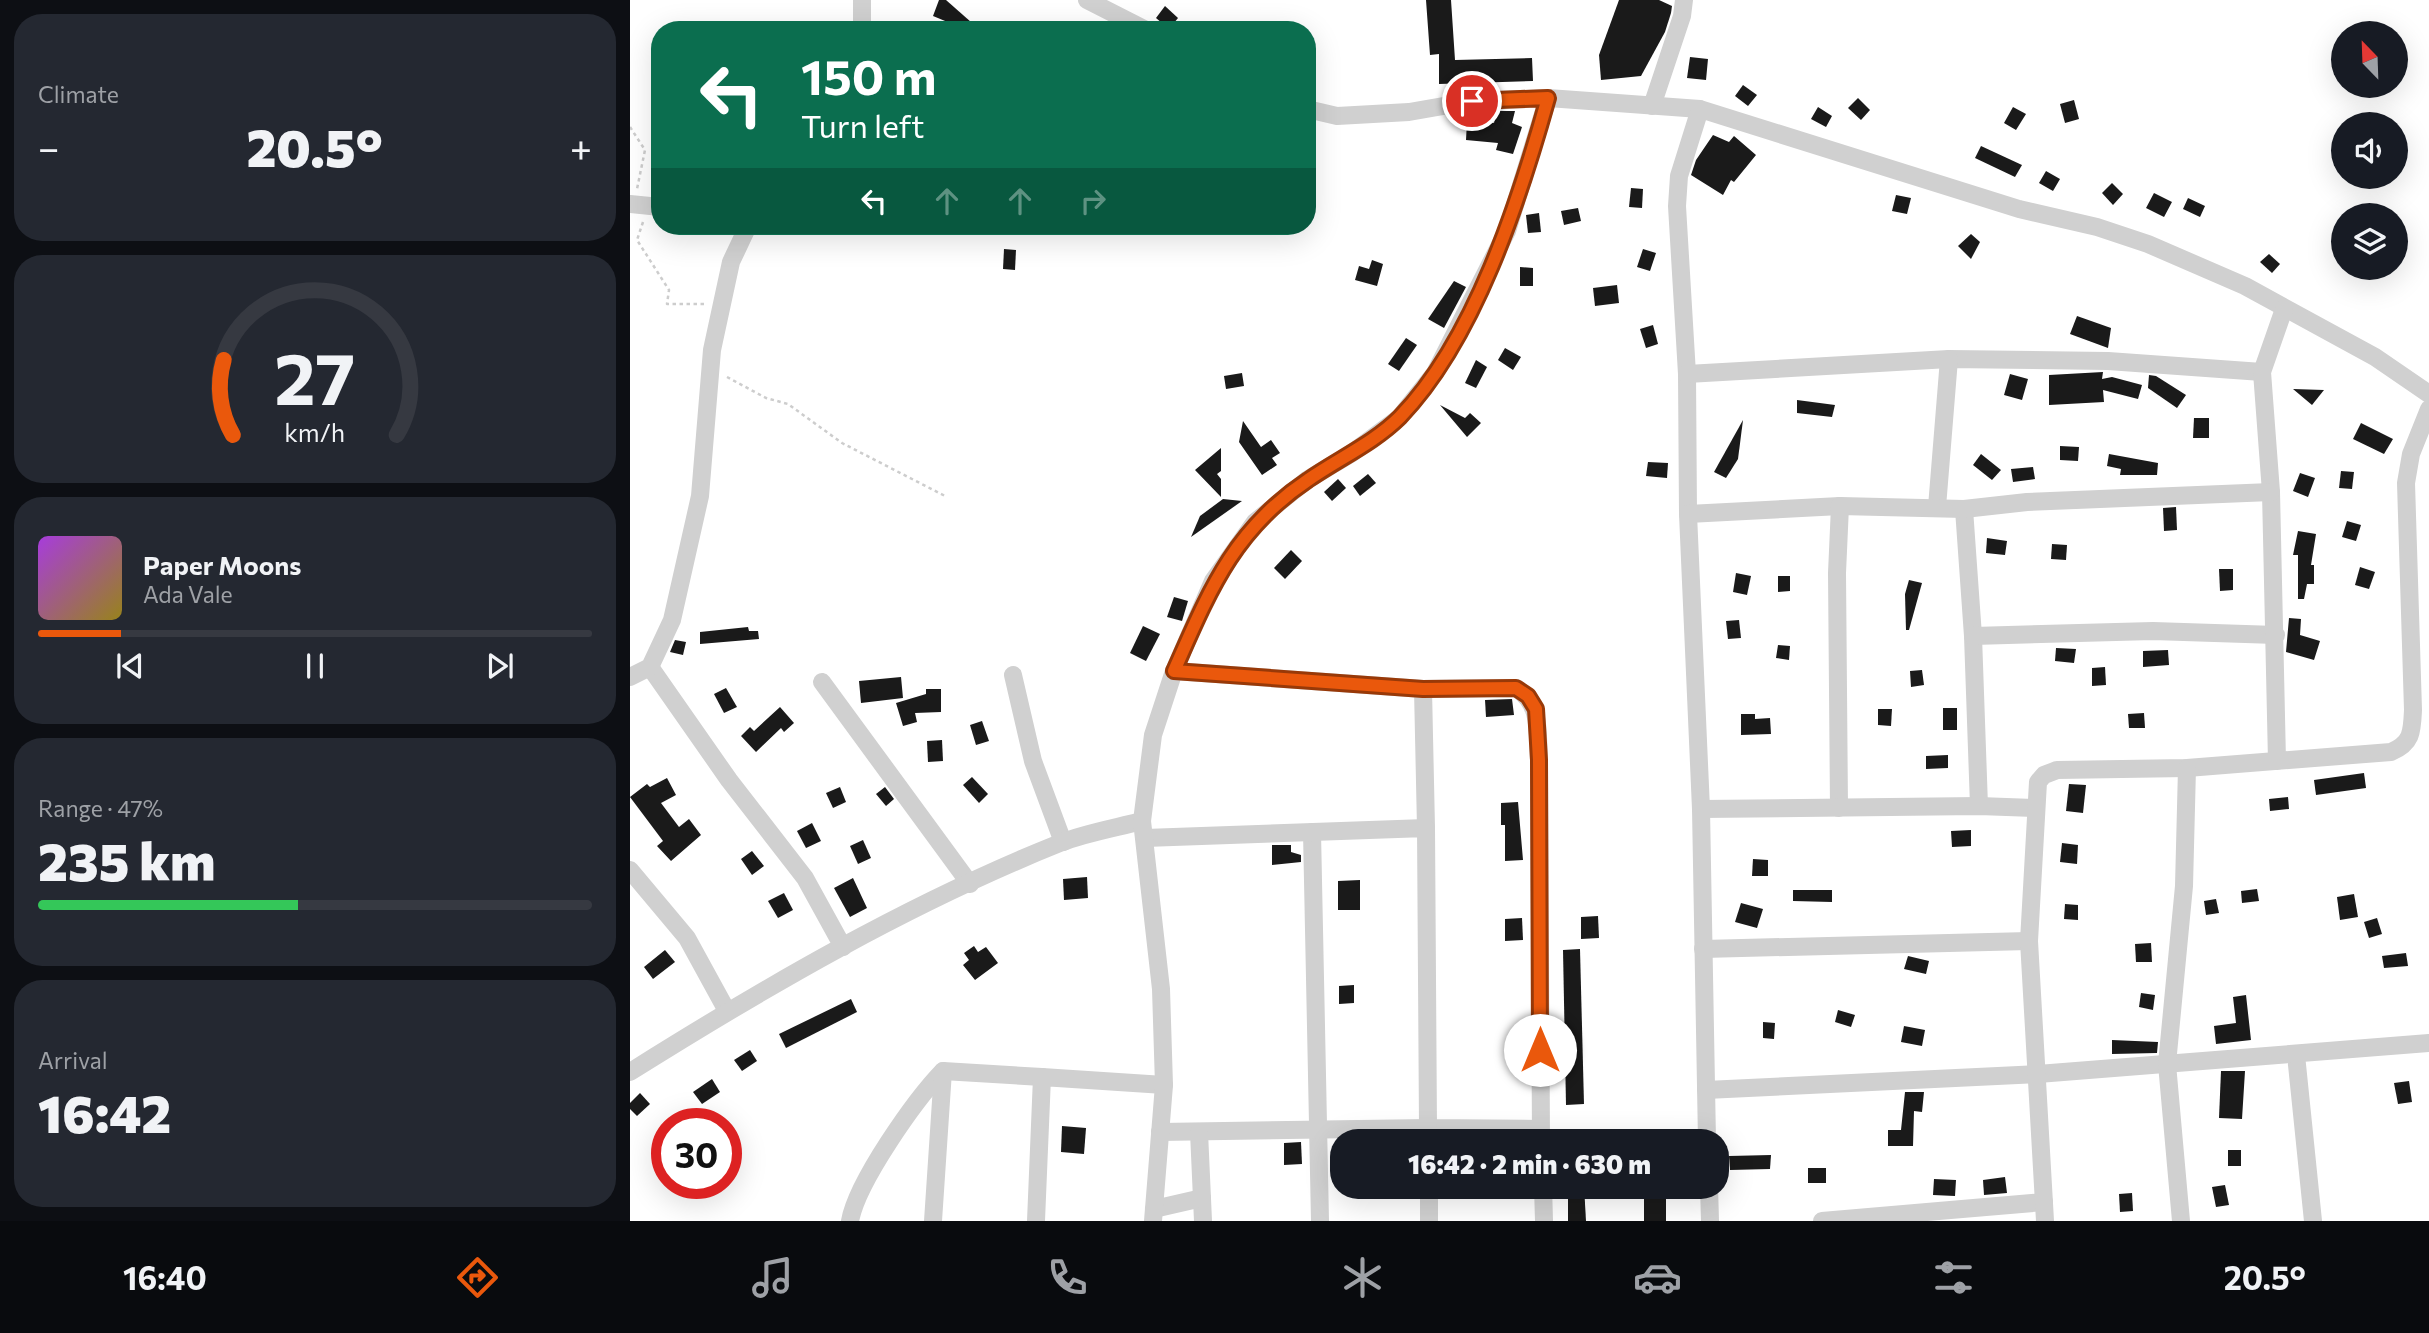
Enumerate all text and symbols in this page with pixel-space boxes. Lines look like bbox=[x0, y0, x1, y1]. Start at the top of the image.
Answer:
north arrow bbox=[2331, 21, 2408, 98]
map controls bbox=[2331, 21, 2408, 280]
text: 150 m bbox=[801, 45, 936, 105]
icon: left bbox=[686, 49, 777, 140]
pin bbox=[1442, 71, 1502, 131]
text: Climate bbox=[38, 80, 119, 108]
icon: arrive bbox=[1453, 82, 1491, 120]
text: Turn left bbox=[801, 105, 925, 145]
button: sound bbox=[2331, 112, 2408, 189]
text: 20.5° bbox=[246, 114, 383, 178]
text: − bbox=[38, 123, 60, 170]
text: + bbox=[570, 123, 592, 170]
icon: left bbox=[855, 182, 893, 220]
icon: ahead bbox=[928, 182, 966, 220]
icon: ahead bbox=[1001, 182, 1039, 220]
icon: right bbox=[1074, 182, 1112, 220]
button: layers bbox=[2331, 203, 2408, 280]
text: 27 bbox=[275, 332, 355, 421]
text: km/h bbox=[285, 417, 345, 447]
text: Paper Moons bbox=[143, 549, 301, 580]
text: Ada Vale bbox=[143, 580, 233, 608]
icon: previous bbox=[111, 647, 149, 685]
icon: pause bbox=[296, 647, 334, 685]
icon: next bbox=[481, 647, 519, 685]
text: Range · 47% bbox=[38, 794, 163, 822]
text: 235 km bbox=[38, 828, 215, 892]
position arrow bbox=[1503, 1013, 1577, 1087]
text: Arrival bbox=[38, 1046, 108, 1074]
text: 16:42 bbox=[38, 1080, 171, 1144]
speed limit sign: 30 bbox=[651, 1108, 742, 1199]
text: 16:42 · 2 min · 630 m bbox=[1408, 1148, 1651, 1179]
icon: directions bbox=[453, 1253, 502, 1302]
icon: music bbox=[748, 1253, 797, 1302]
icon: phone bbox=[1043, 1253, 1092, 1302]
icon: climate bbox=[1338, 1253, 1387, 1302]
icon: car bbox=[1633, 1253, 1682, 1302]
icon: filters bbox=[1929, 1253, 1978, 1302]
text: 16:40 bbox=[123, 1257, 207, 1297]
text: 20.5° bbox=[2224, 1257, 2306, 1297]

